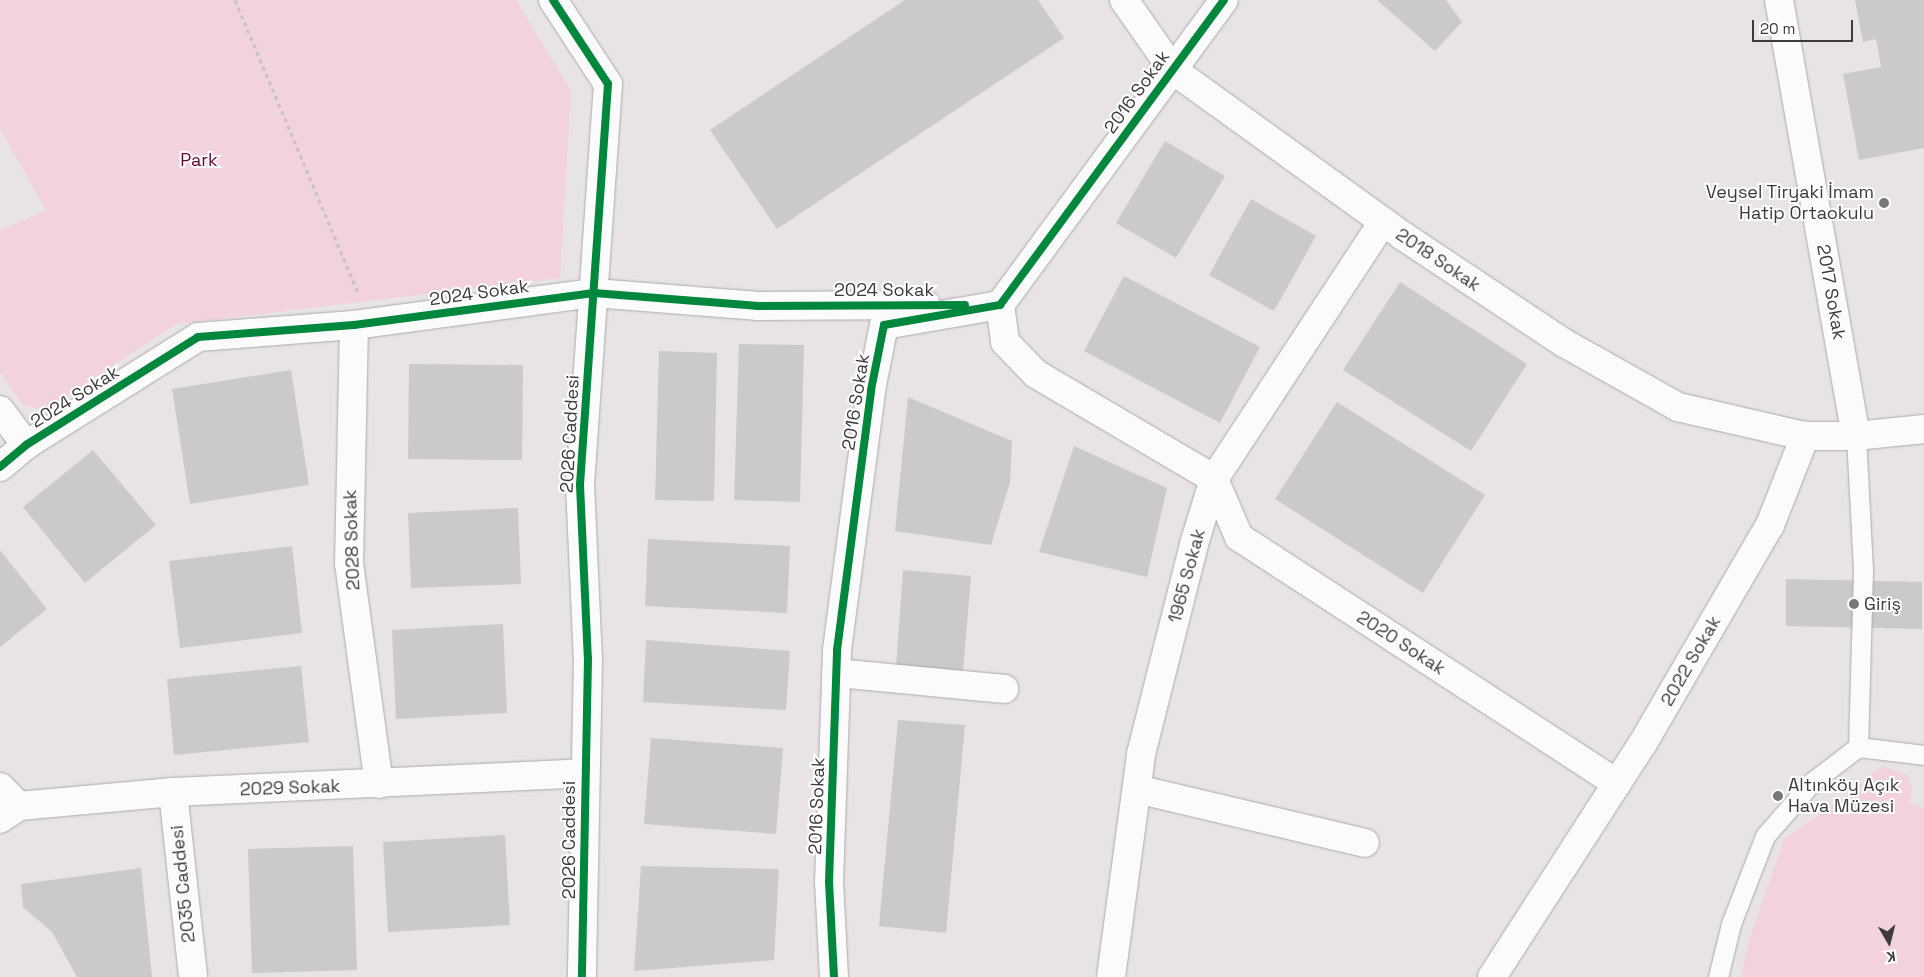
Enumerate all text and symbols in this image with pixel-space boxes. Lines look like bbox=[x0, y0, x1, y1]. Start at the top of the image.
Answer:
scale bar bbox=[1754, 10, 1855, 42]
text: 20 m bbox=[1760, 19, 1795, 38]
street label: 2016 Sokak bbox=[1100, 46, 1174, 138]
park label: Park bbox=[180, 149, 218, 171]
place label: Veysel Tiryaki İmam Hatip Ortaokulu bbox=[1705, 182, 1874, 224]
marker: Veysel Tiryaki İmam Hatip Ortaokulu bbox=[1878, 197, 1890, 209]
street label: 2018 Sokak bbox=[1392, 224, 1484, 296]
street label: 2017 Sokak bbox=[1812, 243, 1850, 341]
street label: 2024 Sokak bbox=[428, 275, 530, 311]
street label: 2024 Sokak bbox=[834, 279, 934, 301]
street label: 2016 Sokak bbox=[838, 352, 874, 452]
street label: 2024 Sokak bbox=[27, 361, 123, 433]
street label: 2026 Caddesi bbox=[556, 374, 584, 494]
street label: 2028 Sokak bbox=[339, 489, 365, 591]
street label: 1965 Sokak bbox=[1164, 527, 1210, 625]
place label: Giriş bbox=[1864, 593, 1901, 615]
marker: Giriş bbox=[1848, 598, 1860, 610]
street label: 2020 Sokak bbox=[1353, 606, 1449, 680]
street label: 2022 Sokak bbox=[1657, 612, 1725, 710]
street label: 2016 Sokak bbox=[805, 757, 829, 855]
street label: 2029 Sokak bbox=[239, 775, 341, 801]
place label: Altınköy Açık Hava Müzesi bbox=[1788, 775, 1900, 818]
street label: 2026 Caddesi bbox=[558, 781, 580, 899]
marker: Altınköy Açık Hava Müzesi bbox=[1772, 790, 1784, 802]
street label: 2035 Caddesi bbox=[166, 824, 200, 944]
north arrow bbox=[1864, 917, 1914, 967]
text: K bbox=[1886, 947, 1897, 966]

